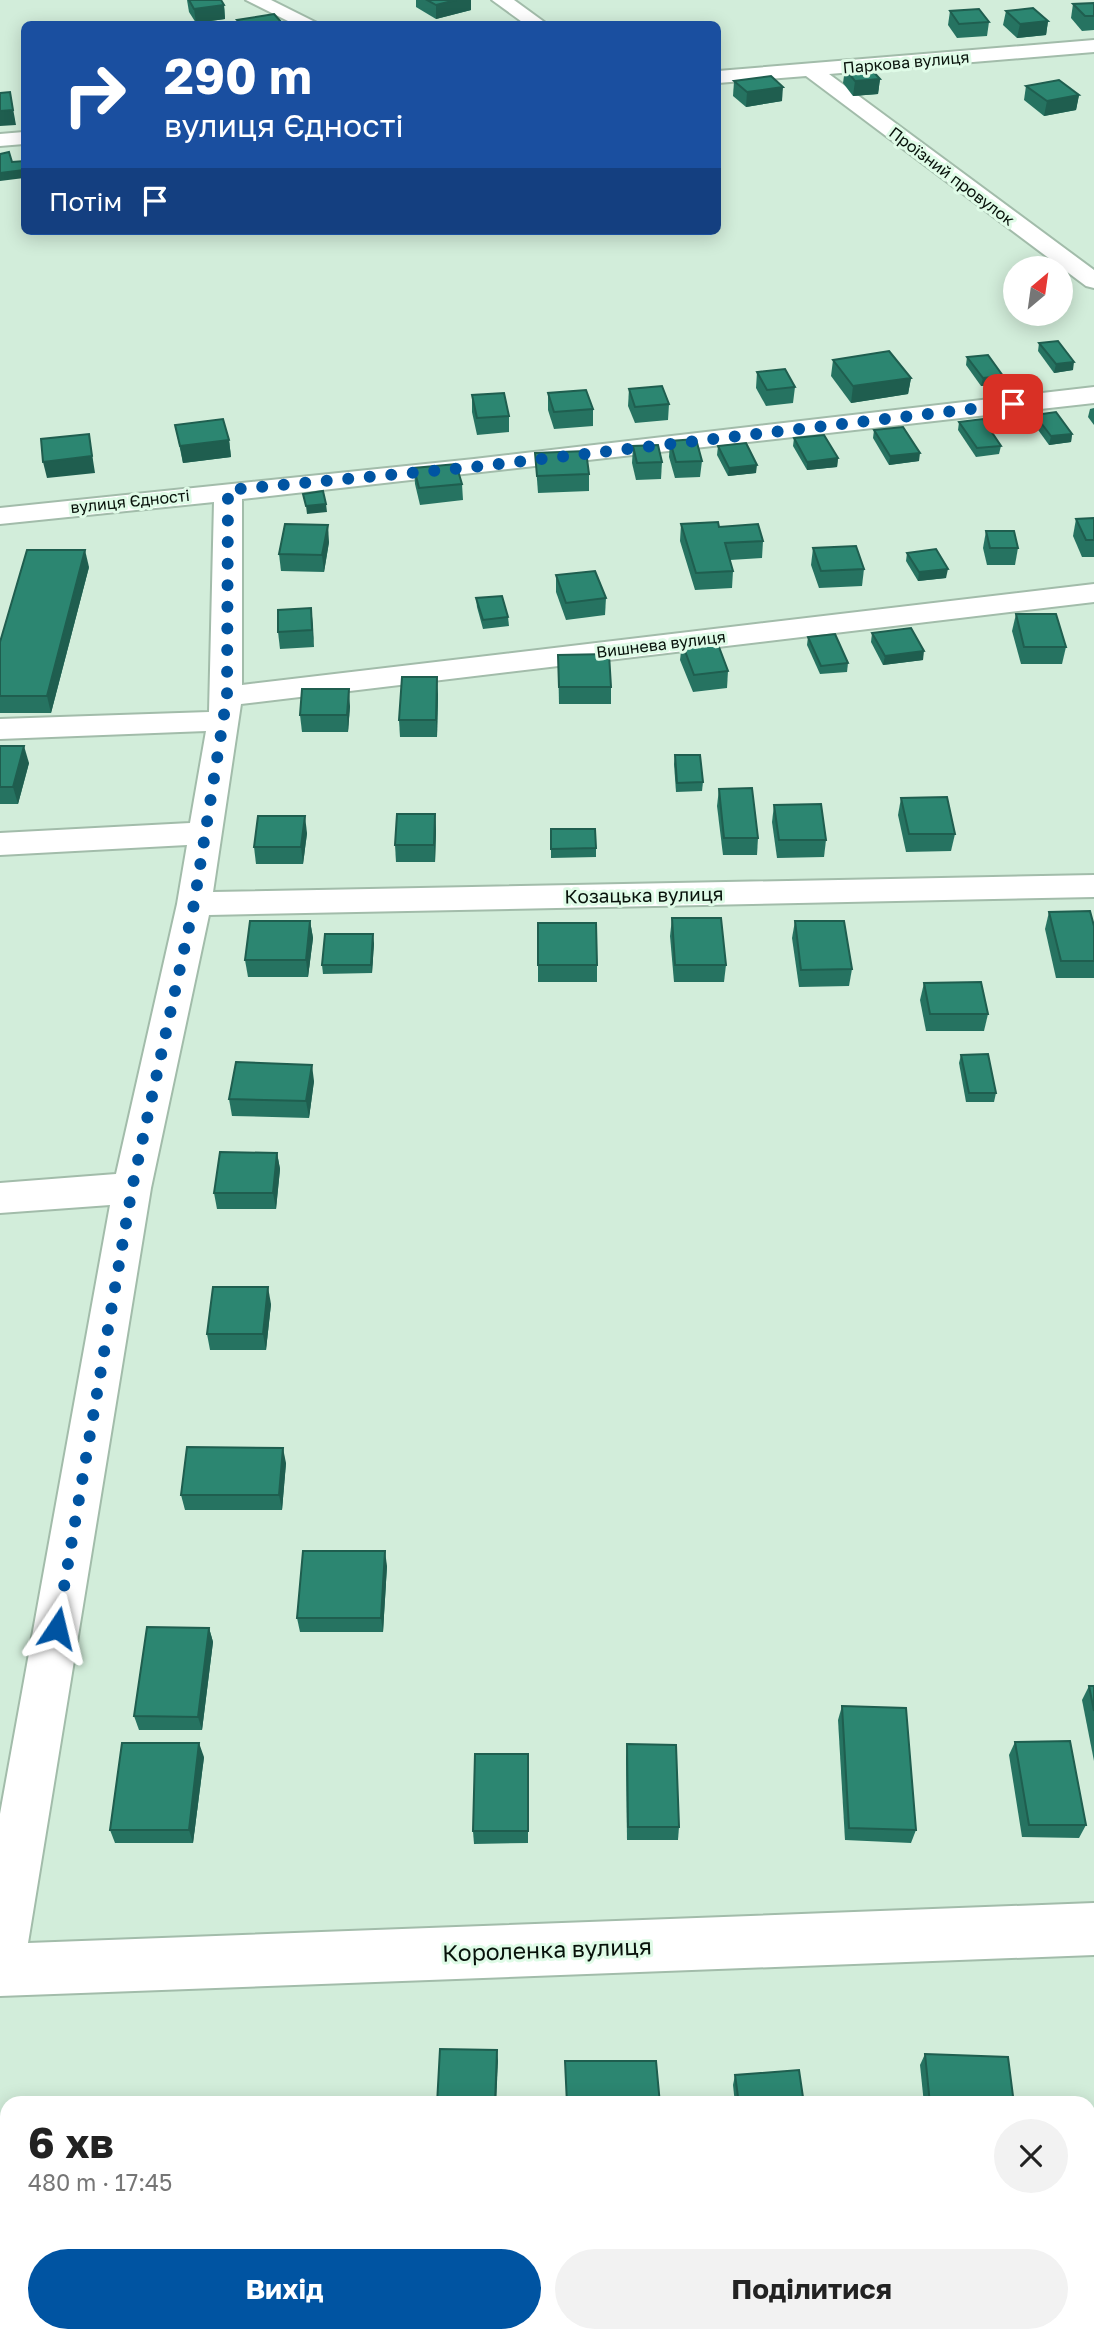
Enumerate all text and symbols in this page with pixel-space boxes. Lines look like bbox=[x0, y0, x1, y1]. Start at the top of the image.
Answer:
text: 290 m bbox=[164, 46, 312, 105]
street label: Паркова вулиця bbox=[842, 46, 970, 78]
icon: right bbox=[49, 49, 140, 140]
text: вулиця Єдності bbox=[164, 106, 404, 144]
street label: Проїзний провулок bbox=[885, 122, 1019, 230]
icon: arrive bbox=[136, 182, 174, 220]
text: Потім bbox=[49, 186, 122, 217]
north arrow bbox=[1003, 256, 1073, 326]
map controls bbox=[1003, 256, 1073, 326]
pin bbox=[983, 374, 1043, 434]
icon: arrive bbox=[994, 385, 1032, 423]
street label: вулиця Єдності bbox=[69, 485, 191, 517]
street label: Вишнева вулиця bbox=[595, 626, 727, 662]
street label: Козацька вулиця bbox=[564, 882, 724, 907]
position arrow bbox=[20, 1591, 94, 1665]
street label: Короленка вулиця bbox=[442, 1931, 652, 1967]
text: 6 хв bbox=[28, 2117, 114, 2167]
button: close bbox=[994, 2119, 1068, 2193]
text: 480 m · 17:45 bbox=[28, 2168, 172, 2196]
button: Вихід bbox=[28, 2249, 541, 2329]
button: Поділитися bbox=[555, 2249, 1068, 2329]

